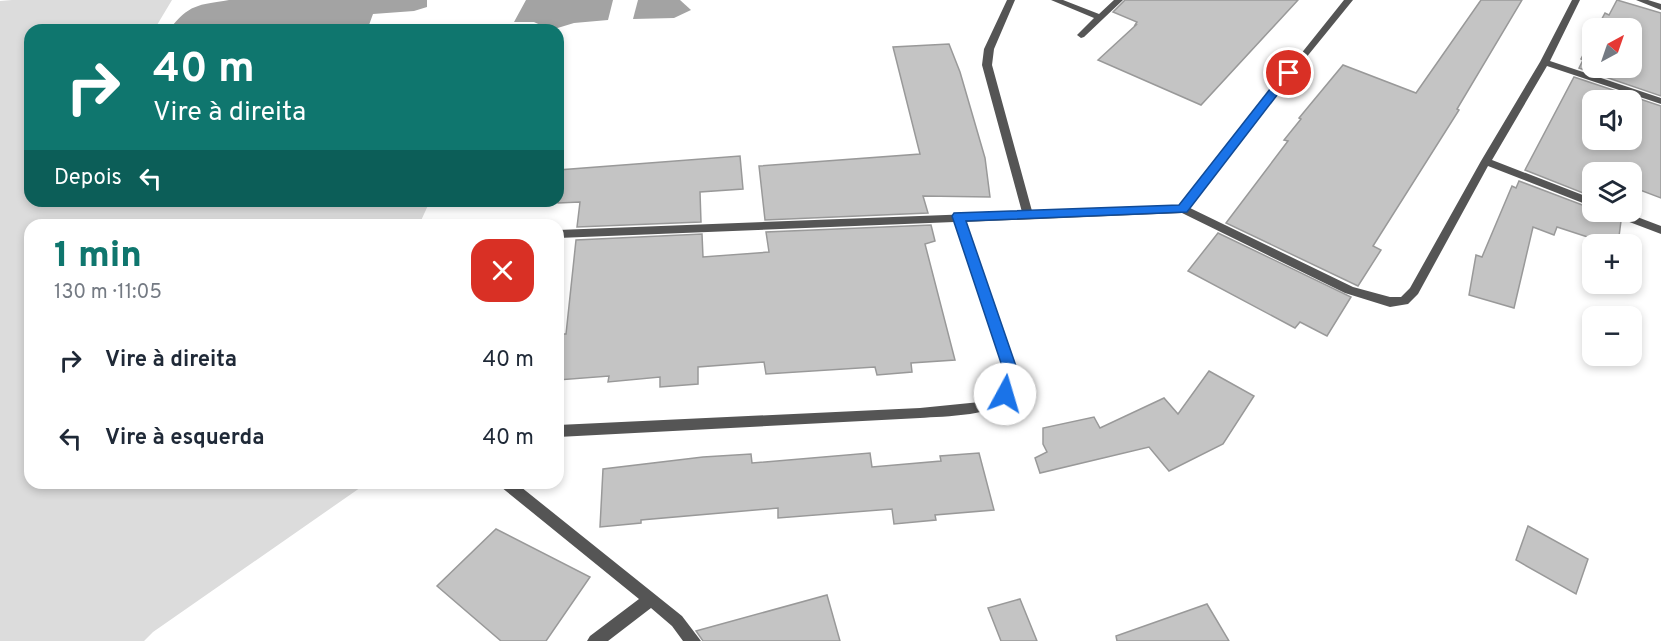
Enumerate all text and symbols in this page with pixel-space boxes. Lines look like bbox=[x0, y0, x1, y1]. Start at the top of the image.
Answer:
north arrow bbox=[1582, 18, 1642, 78]
map controls bbox=[1582, 18, 1642, 366]
text: 40 m bbox=[153, 44, 255, 97]
pin bbox=[1263, 47, 1314, 98]
icon: right bbox=[54, 48, 132, 126]
icon: arrive bbox=[1272, 56, 1305, 89]
button: sound bbox=[1582, 90, 1642, 150]
text: Vire à direita bbox=[153, 96, 306, 130]
icon: left bbox=[134, 162, 167, 195]
button: layers bbox=[1582, 162, 1642, 222]
text: Depois bbox=[54, 165, 122, 192]
text: 1 min bbox=[54, 234, 142, 280]
button: + bbox=[1582, 234, 1642, 294]
button: close bbox=[471, 239, 534, 302]
text: 130 m · 11:05 bbox=[54, 280, 162, 306]
button: − bbox=[1582, 306, 1642, 366]
icon: right bbox=[54, 344, 87, 377]
text: Vire à direita bbox=[105, 347, 237, 374]
text: 40 m bbox=[482, 347, 534, 374]
position arrow bbox=[973, 362, 1037, 426]
icon: left bbox=[54, 422, 87, 455]
text: Vire à esquerda bbox=[105, 425, 264, 452]
text: 40 m bbox=[482, 425, 534, 452]

